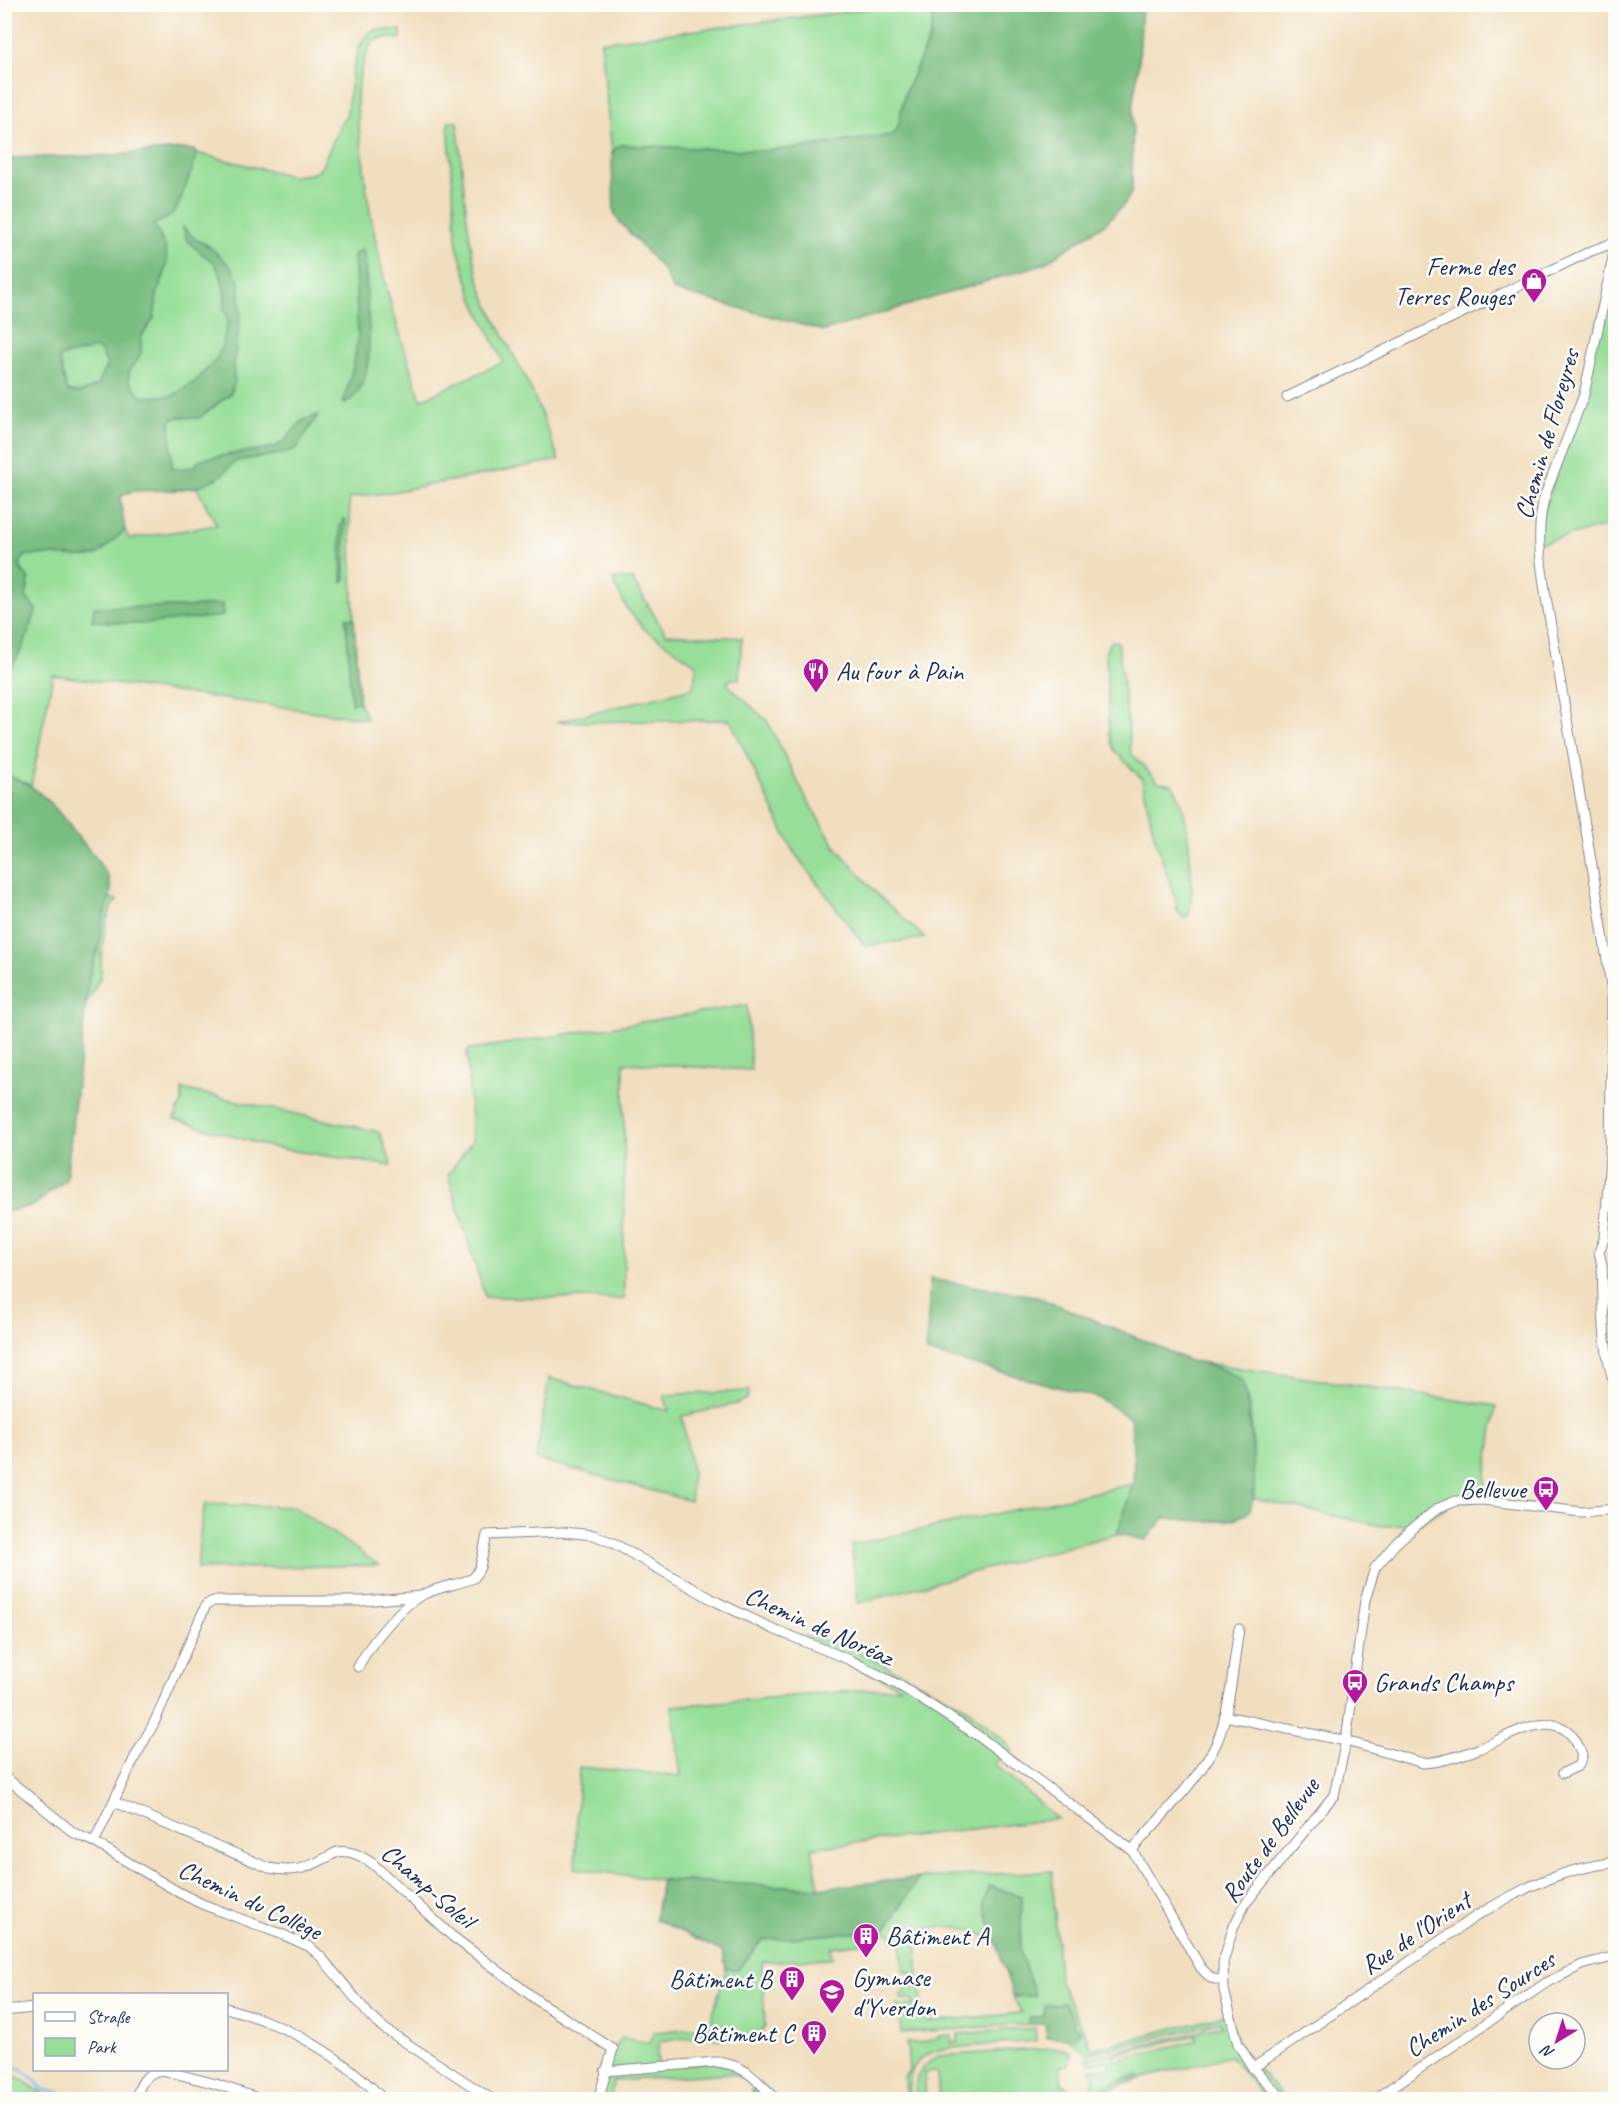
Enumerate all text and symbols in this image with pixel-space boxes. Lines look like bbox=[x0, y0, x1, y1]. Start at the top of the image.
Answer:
place label: Ferme des Terres Rouges bbox=[1395, 250, 1516, 313]
shop icon: Ferme des Terres Rouges bbox=[1519, 266, 1549, 304]
street label: Chemin de Floreyres bbox=[1507, 343, 1588, 523]
place label: Au four à Pain bbox=[836, 655, 965, 688]
restaurant icon: Au four à Pain bbox=[801, 656, 831, 694]
place label: Bellevue bbox=[1460, 1473, 1529, 1506]
bus stop icon: Bellevue bbox=[1531, 1474, 1561, 1512]
street label: Chemin de Noréaz bbox=[740, 1579, 901, 1674]
place label: Grands Champs bbox=[1374, 1666, 1515, 1699]
bus stop icon: Grands Champs bbox=[1340, 1667, 1370, 1705]
street label: Route de Bellevue bbox=[1214, 1770, 1327, 1909]
street label: Champ-Soleil bbox=[374, 1836, 485, 1939]
street label: Chemin du Collège bbox=[173, 1852, 329, 1949]
street label: Rue de l'Orient bbox=[1355, 1882, 1480, 1982]
place label: Bâtiment A bbox=[886, 1920, 990, 1953]
building icon: Bâtiment A bbox=[851, 1921, 881, 1959]
street label: Chemin des Sources bbox=[1399, 1942, 1563, 2065]
place label: Gymnase d'Yverdon bbox=[852, 1961, 937, 2024]
place label: Bâtiment B bbox=[669, 1963, 773, 1996]
building icon: Bâtiment B bbox=[777, 1964, 807, 2002]
school or university icon: Gymnase d'Yverdon bbox=[817, 1977, 847, 2015]
legend bbox=[33, 1993, 228, 2071]
text: Straße bbox=[87, 2006, 131, 2028]
north arrow bbox=[1527, 2011, 1587, 2071]
place label: Bâtiment C bbox=[692, 2017, 797, 2050]
building icon: Bâtiment C bbox=[799, 2018, 829, 2056]
text: Park bbox=[87, 2036, 117, 2058]
text: N bbox=[1536, 2039, 1558, 2063]

